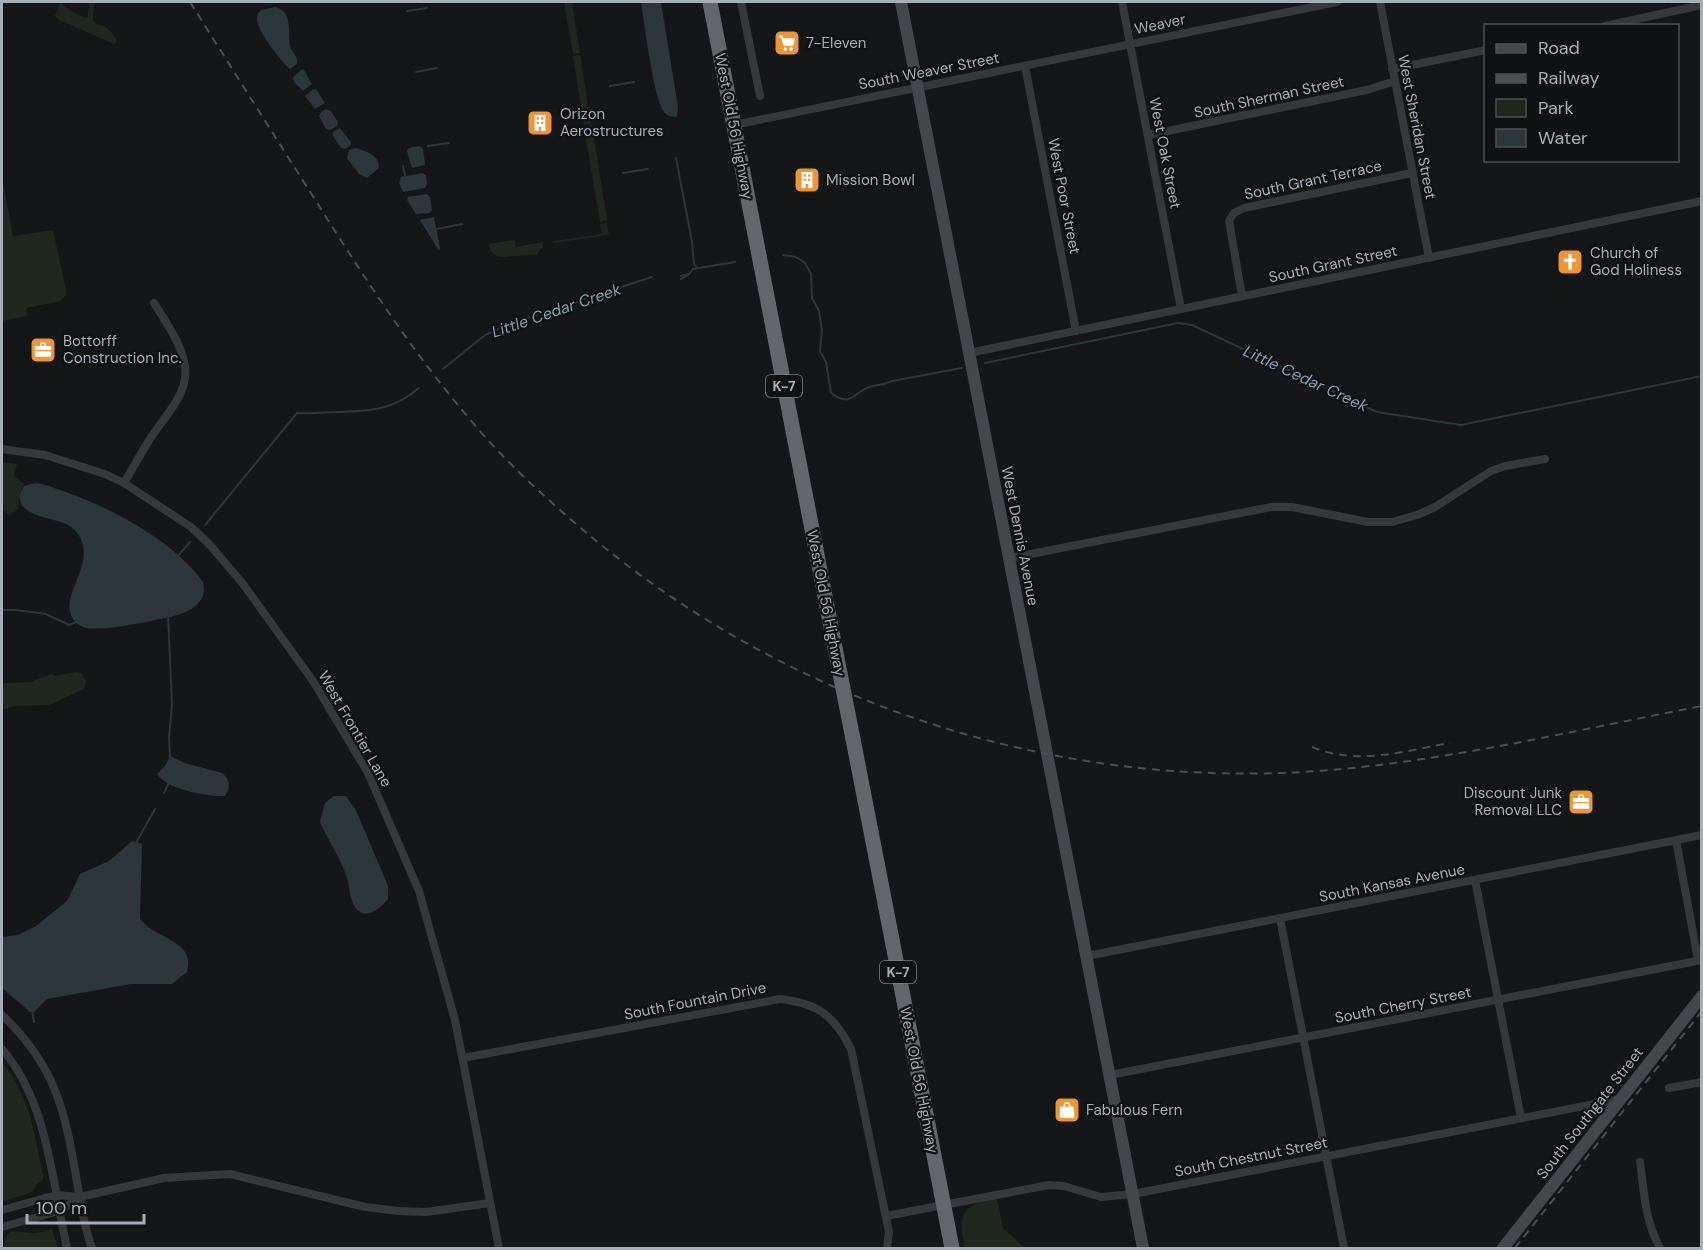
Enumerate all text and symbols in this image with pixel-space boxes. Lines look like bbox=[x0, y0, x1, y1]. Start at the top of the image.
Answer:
street label: Weaver bbox=[1133, 9, 1188, 39]
legend bbox=[1484, 24, 1679, 162]
supermarket icon: 7-Eleven bbox=[772, 28, 802, 58]
place label: 7-Eleven bbox=[806, 33, 866, 53]
text: Road bbox=[1538, 36, 1580, 60]
street label: South Weaver Street bbox=[857, 48, 1001, 94]
street label: West Old 56 Highway bbox=[710, 51, 758, 201]
street label: West Sheridan Street bbox=[1393, 53, 1441, 201]
text: Railway bbox=[1538, 66, 1600, 90]
street label: South Sherman Street bbox=[1192, 71, 1346, 123]
street label: West Oak Street bbox=[1144, 96, 1186, 211]
text: Park bbox=[1538, 96, 1574, 120]
place label: Orizon Aerostructures bbox=[560, 104, 664, 141]
building icon: Orizon Aerostructures bbox=[525, 108, 555, 138]
text: Water bbox=[1538, 126, 1588, 150]
street label: West Poor Street bbox=[1043, 136, 1085, 256]
street label: South Grant Terrace bbox=[1242, 156, 1384, 204]
building icon: Mission Bowl bbox=[792, 165, 822, 195]
place label: Mission Bowl bbox=[826, 170, 915, 190]
street label: South Grant Street bbox=[1267, 241, 1399, 287]
place label: Church of God Holiness bbox=[1590, 243, 1682, 280]
church icon: Church of God Holiness bbox=[1555, 247, 1585, 277]
water label: Little Cedar Creek bbox=[489, 278, 624, 342]
place label: Bottorff Construction Inc. bbox=[63, 331, 182, 368]
office icon: Bottorff Construction Inc. bbox=[28, 335, 58, 365]
water label: Little Cedar Creek bbox=[1240, 340, 1372, 417]
road number: K-7 bbox=[766, 375, 802, 397]
street label: West Dennis Avenue bbox=[997, 465, 1043, 607]
street label: West Old 56 Highway bbox=[802, 528, 850, 678]
street label: West Frontier Lane bbox=[314, 667, 396, 791]
place label: Discount Junk Removal LLC bbox=[1464, 783, 1562, 820]
office icon: Discount Junk Removal LLC bbox=[1566, 787, 1596, 817]
street label: South Kansas Avenue bbox=[1317, 859, 1467, 907]
road number: K-7 bbox=[880, 961, 916, 983]
street label: South Fountain Drive bbox=[622, 977, 768, 1025]
street label: South Cherry Street bbox=[1333, 982, 1473, 1028]
street label: West Old 56 Highway bbox=[895, 1005, 943, 1155]
street label: South Southgate Street bbox=[1532, 1043, 1648, 1183]
shop icon: Fabulous Fern bbox=[1052, 1095, 1082, 1125]
place label: Fabulous Fern bbox=[1086, 1100, 1182, 1120]
street label: South Chestnut Street bbox=[1173, 1132, 1329, 1182]
scale bar bbox=[27, 1187, 144, 1225]
text: 100 m bbox=[36, 1196, 87, 1220]

